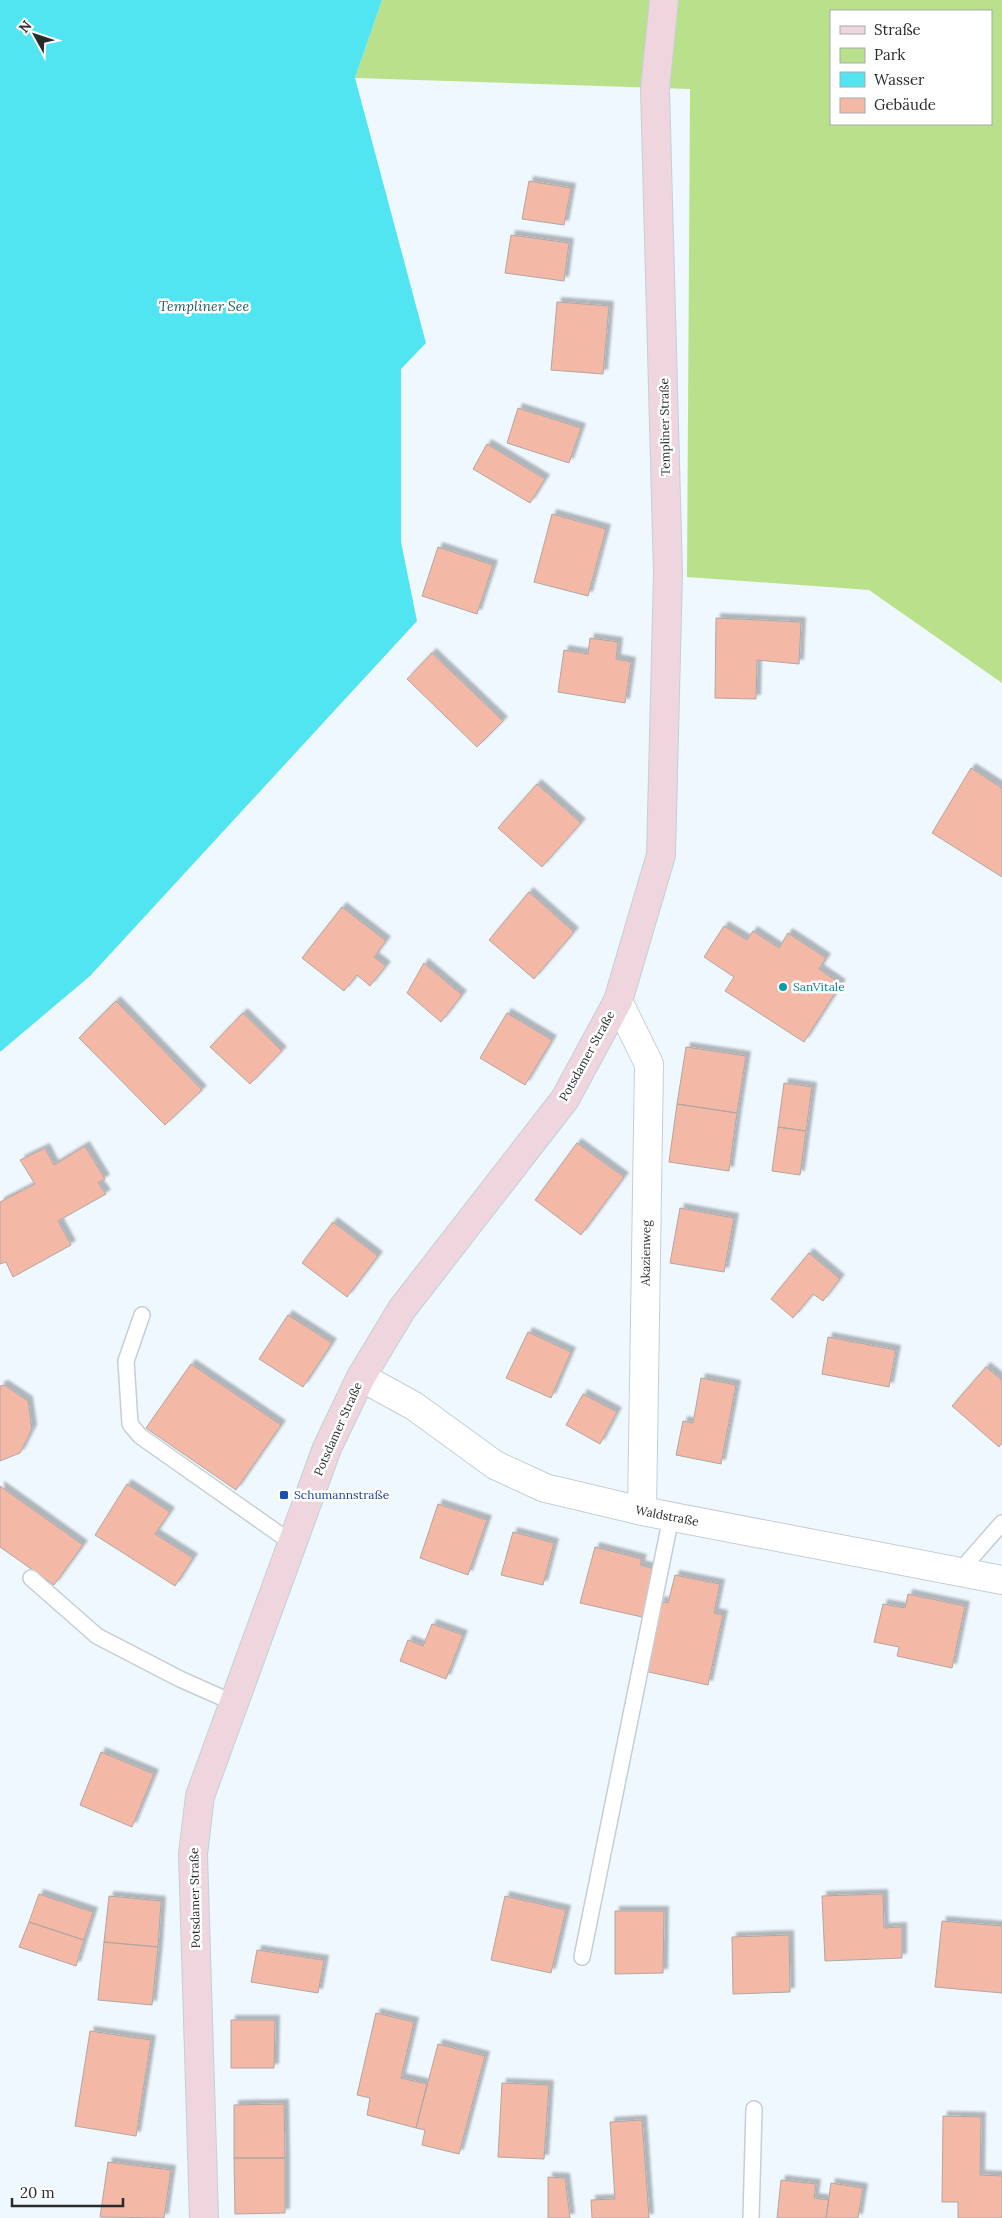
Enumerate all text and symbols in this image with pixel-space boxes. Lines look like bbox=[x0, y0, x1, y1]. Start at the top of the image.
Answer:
north arrow bbox=[10, 10, 60, 60]
legend bbox=[830, 10, 992, 125]
text: N bbox=[15, 17, 36, 37]
text: Straße bbox=[874, 20, 921, 39]
text: Park bbox=[874, 45, 905, 64]
text: Wasser bbox=[874, 70, 925, 89]
text: Gebäude bbox=[874, 95, 936, 114]
water label: Templiner See bbox=[159, 297, 249, 315]
street label: Templiner Straße bbox=[656, 378, 673, 476]
place label: SanVitale bbox=[793, 979, 845, 994]
marker: SanVitale bbox=[777, 981, 789, 993]
street label: Potsdamer Straße bbox=[556, 1008, 618, 1103]
street label: Akazienweg bbox=[637, 1220, 654, 1287]
street label: Potsdamer Straße bbox=[310, 1379, 365, 1478]
place label: Schumannstraße bbox=[294, 1487, 390, 1502]
marker: Schumannstraße bbox=[278, 1489, 290, 1501]
street label: Waldstraße bbox=[634, 1502, 701, 1529]
street label: Potsdamer Straße bbox=[186, 1847, 203, 1948]
scale bar bbox=[12, 2176, 124, 2208]
text: 20 m bbox=[20, 2183, 55, 2202]

